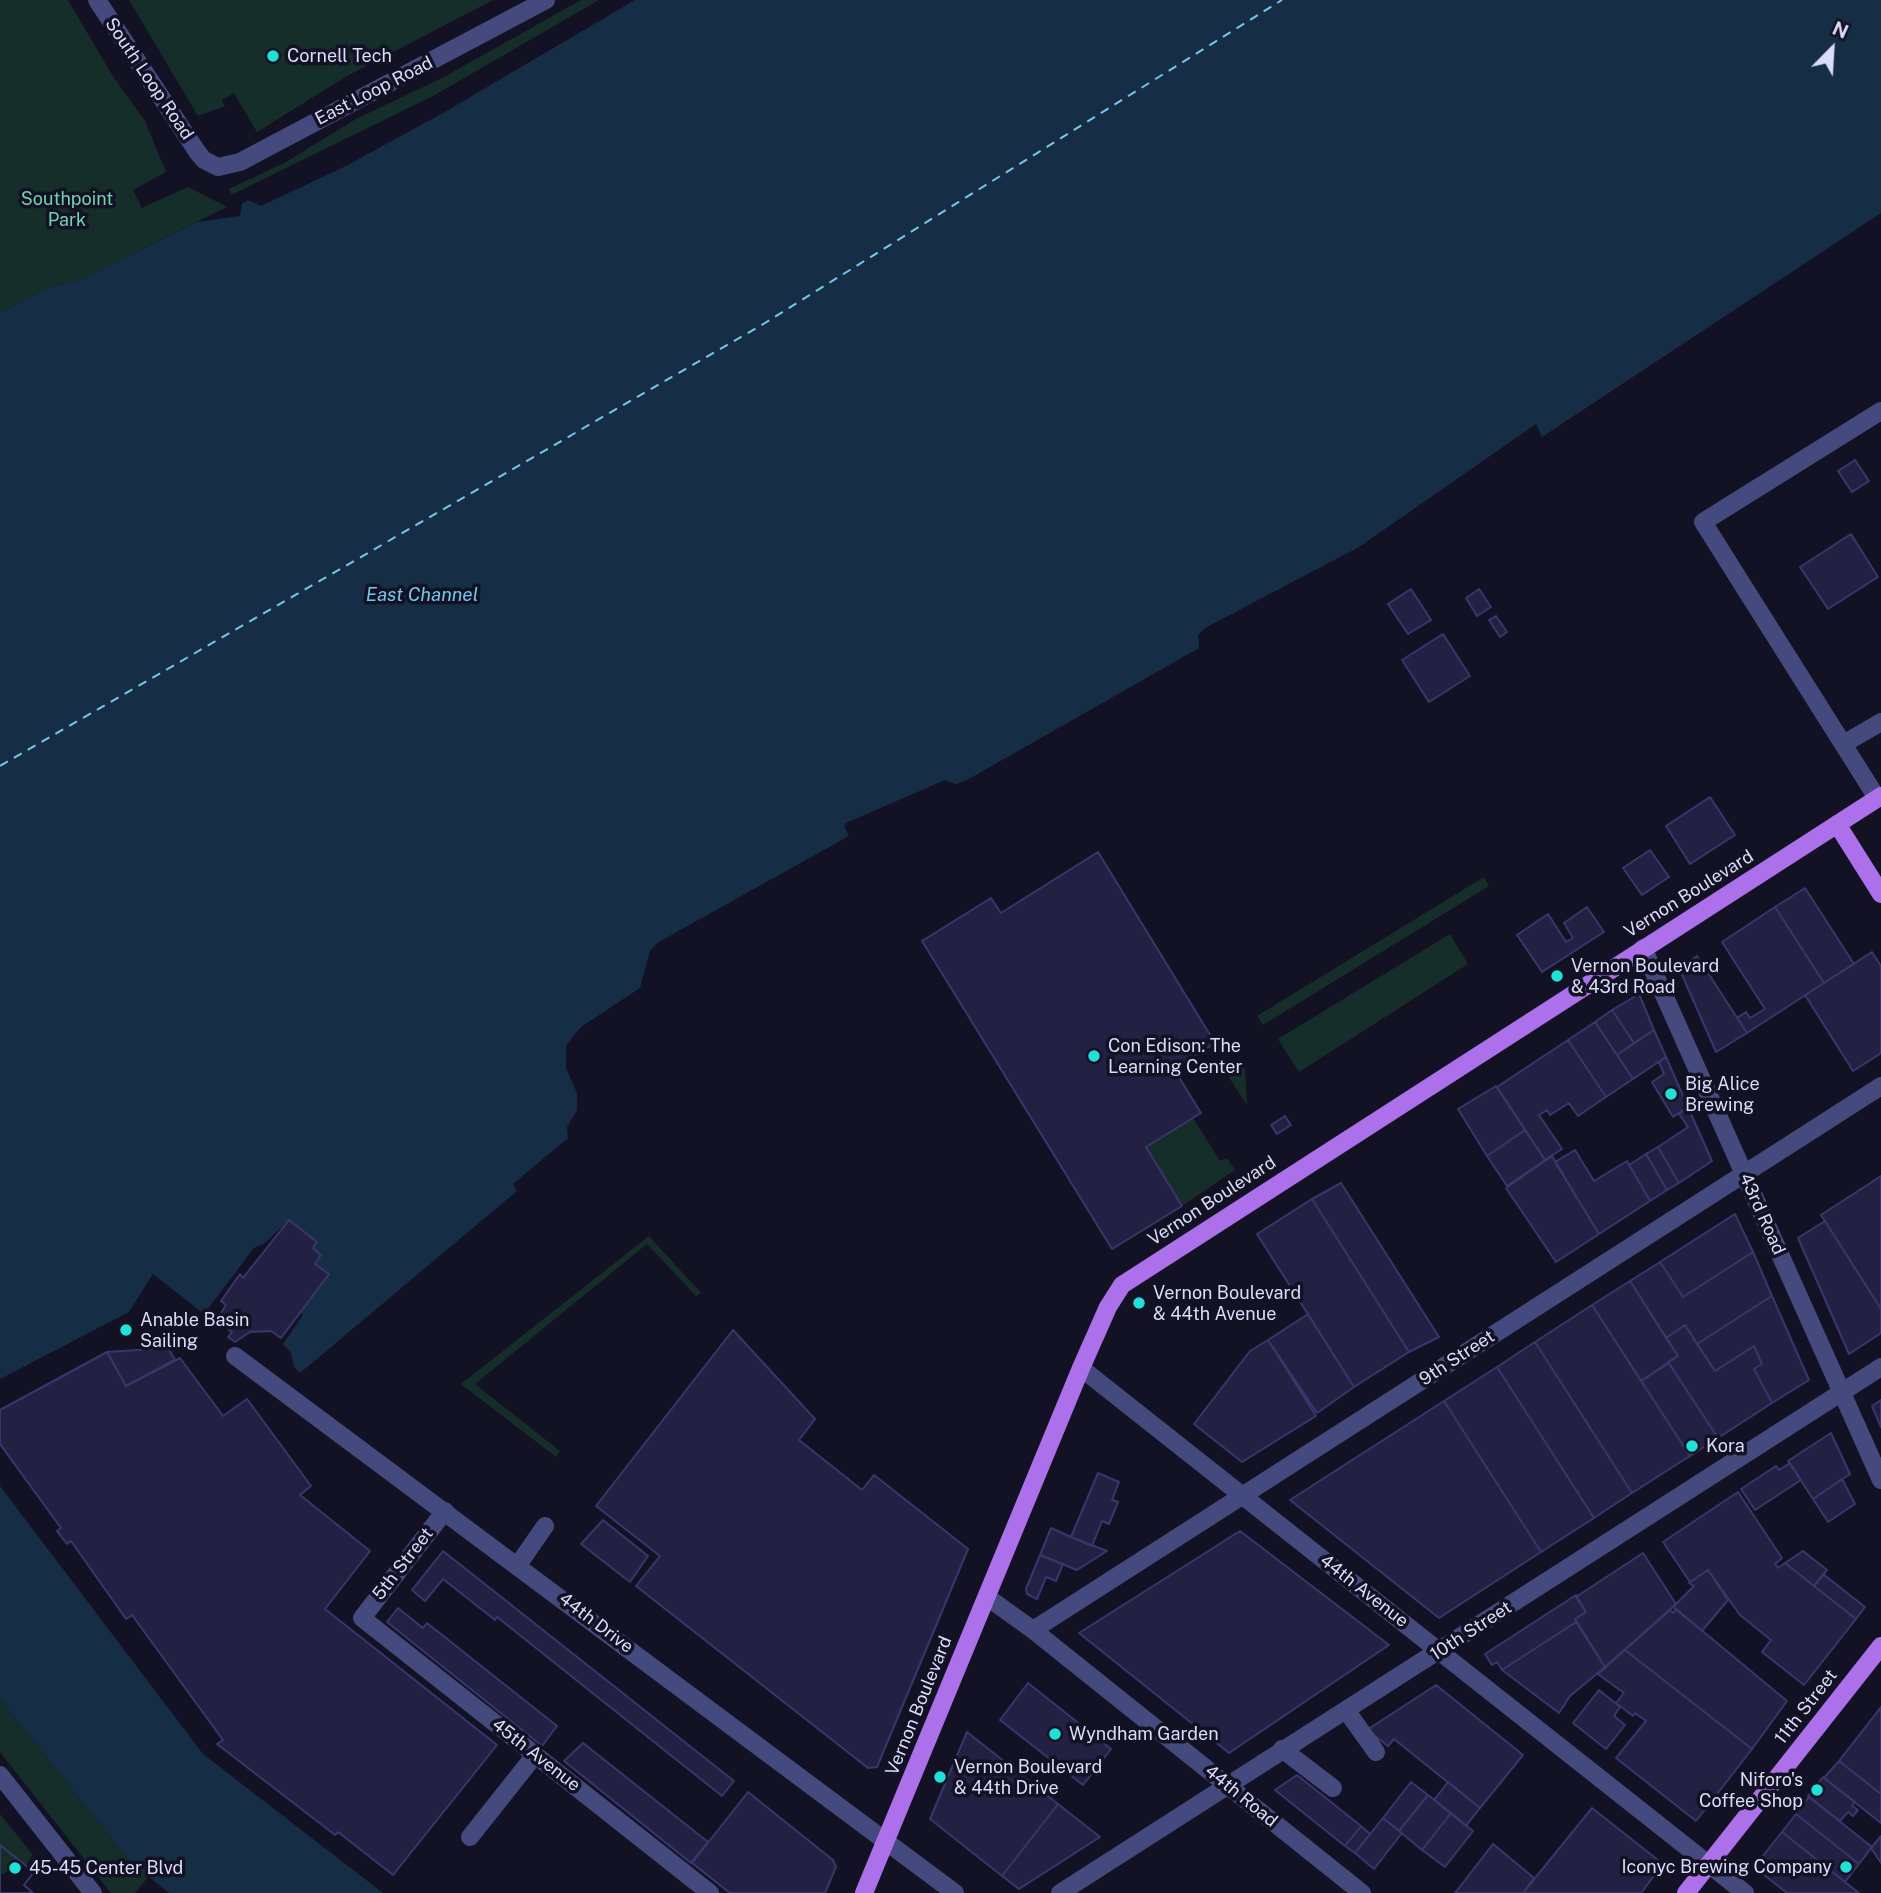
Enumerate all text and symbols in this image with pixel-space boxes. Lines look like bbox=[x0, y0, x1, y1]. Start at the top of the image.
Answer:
street label: South Loop Road bbox=[100, 14, 198, 144]
north arrow bbox=[1797, 14, 1867, 84]
text: N bbox=[1829, 17, 1852, 43]
place label: Cornell Tech bbox=[287, 45, 392, 67]
marker: Cornell Tech bbox=[265, 48, 281, 64]
street label: East Loop Road bbox=[311, 52, 437, 130]
park label: Southpoint Park bbox=[21, 188, 113, 230]
water label: East Channel bbox=[366, 584, 478, 606]
street label: Vernon Boulevard bbox=[1620, 846, 1758, 942]
place label: Vernon Boulevard & 43rd Road bbox=[1571, 955, 1719, 998]
marker: Vernon Boulevard & 43rd Road bbox=[1549, 968, 1565, 984]
place label: Con Edison: The Learning Center bbox=[1108, 1035, 1243, 1078]
marker: Con Edison: The Learning Center bbox=[1086, 1048, 1102, 1064]
place label: Big Alice Brewing bbox=[1685, 1073, 1760, 1116]
marker: Big Alice Brewing bbox=[1663, 1086, 1679, 1102]
street label: Vernon Boulevard bbox=[1144, 1152, 1280, 1250]
street label: 43rd Road bbox=[1734, 1170, 1790, 1258]
place label: Vernon Boulevard & 44th Avenue bbox=[1153, 1282, 1301, 1324]
marker: Vernon Boulevard & 44th Avenue bbox=[1131, 1295, 1147, 1311]
place label: Anable Basin Sailing bbox=[140, 1309, 249, 1352]
marker: Anable Basin Sailing bbox=[118, 1322, 134, 1338]
street label: 9th Street bbox=[1415, 1326, 1499, 1390]
place label: Kora bbox=[1706, 1435, 1745, 1457]
marker: Kora bbox=[1684, 1438, 1700, 1454]
street label: 5th Street bbox=[368, 1524, 438, 1604]
street label: 44th Avenue bbox=[1316, 1550, 1412, 1632]
street label: 44th Drive bbox=[555, 1588, 637, 1658]
street label: 10th Street bbox=[1426, 1597, 1516, 1665]
street label: Vernon Boulevard bbox=[881, 1633, 957, 1779]
street label: 11th Street bbox=[1770, 1665, 1842, 1749]
street label: 45th Avenue bbox=[487, 1714, 585, 1796]
place label: Wyndham Garden bbox=[1069, 1723, 1219, 1745]
marker: Wyndham Garden bbox=[1047, 1726, 1063, 1742]
place label: Vernon Boulevard & 44th Drive bbox=[954, 1756, 1102, 1798]
street label: 44th Road bbox=[1200, 1760, 1282, 1832]
marker: Vernon Boulevard & 44th Drive bbox=[932, 1769, 948, 1785]
place label: Niforo's Coffee Shop bbox=[1699, 1769, 1803, 1812]
marker: Niforo's Coffee Shop bbox=[1809, 1782, 1825, 1798]
place label: Iconyc Brewing Company bbox=[1621, 1856, 1832, 1878]
place label: 45-45 Center Blvd bbox=[29, 1857, 183, 1879]
marker: Iconyc Brewing Company bbox=[1838, 1859, 1854, 1875]
marker: 45-45 Center Blvd bbox=[7, 1860, 23, 1876]

